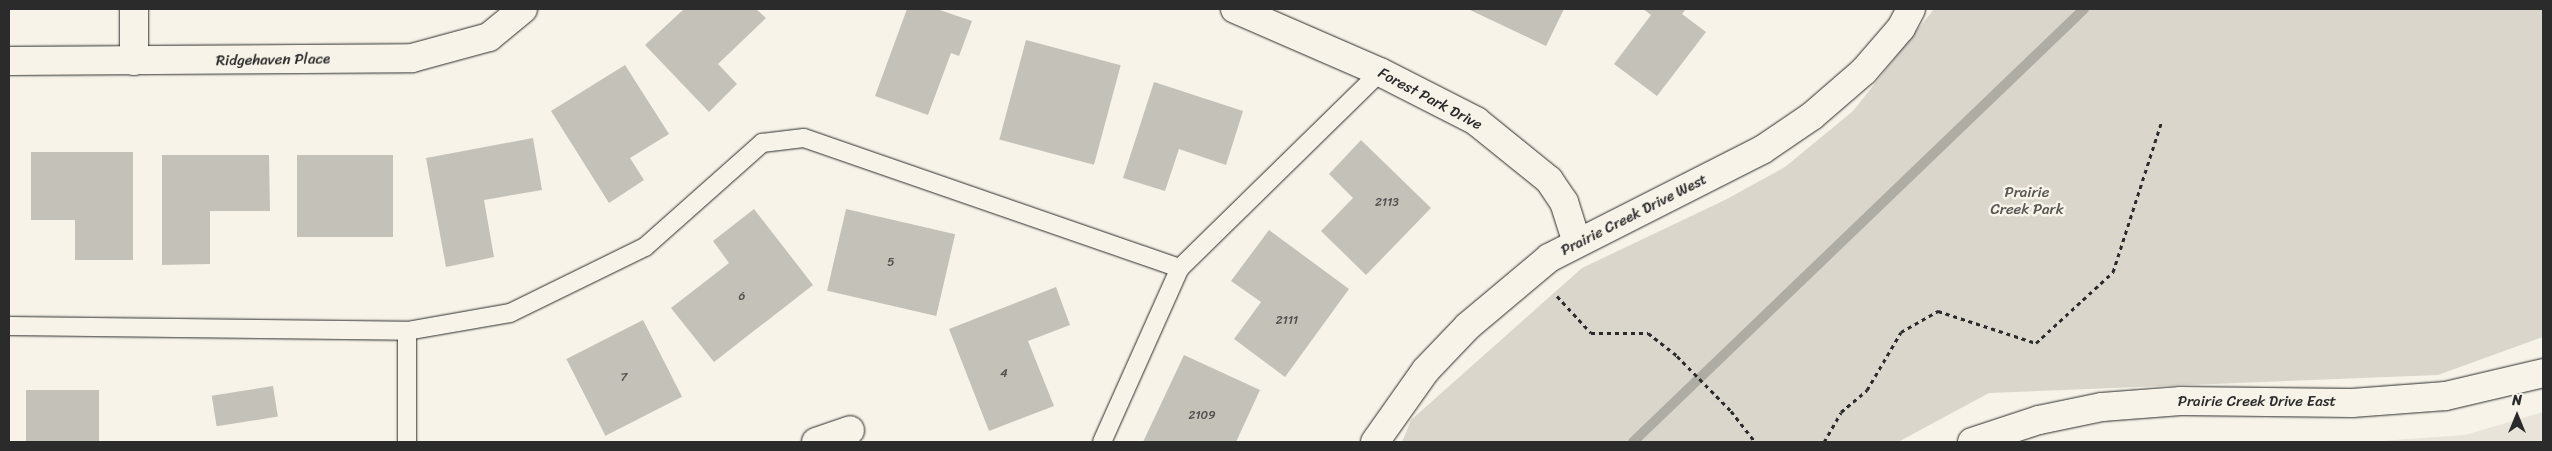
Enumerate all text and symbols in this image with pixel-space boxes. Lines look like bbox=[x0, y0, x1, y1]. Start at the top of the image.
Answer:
street label: Ridgehaven Place bbox=[216, 50, 330, 70]
street label: Forest Park Drive bbox=[1375, 64, 1485, 134]
street label: Prairie Creek Drive West bbox=[1558, 170, 1710, 260]
park label: Prairie Creek Park bbox=[1990, 183, 2064, 218]
house number: 2113 bbox=[1375, 196, 1399, 210]
house number: 5 bbox=[887, 256, 895, 270]
house number: 6 bbox=[739, 290, 745, 304]
house number: 2111 bbox=[1276, 314, 1298, 328]
house number: 4 bbox=[1000, 367, 1008, 381]
house number: 7 bbox=[621, 371, 627, 385]
text: N bbox=[2512, 388, 2522, 413]
north arrow bbox=[2492, 391, 2542, 441]
street label: Prairie Creek Drive East bbox=[2178, 393, 2336, 411]
house number: 2109 bbox=[1188, 409, 1216, 423]

